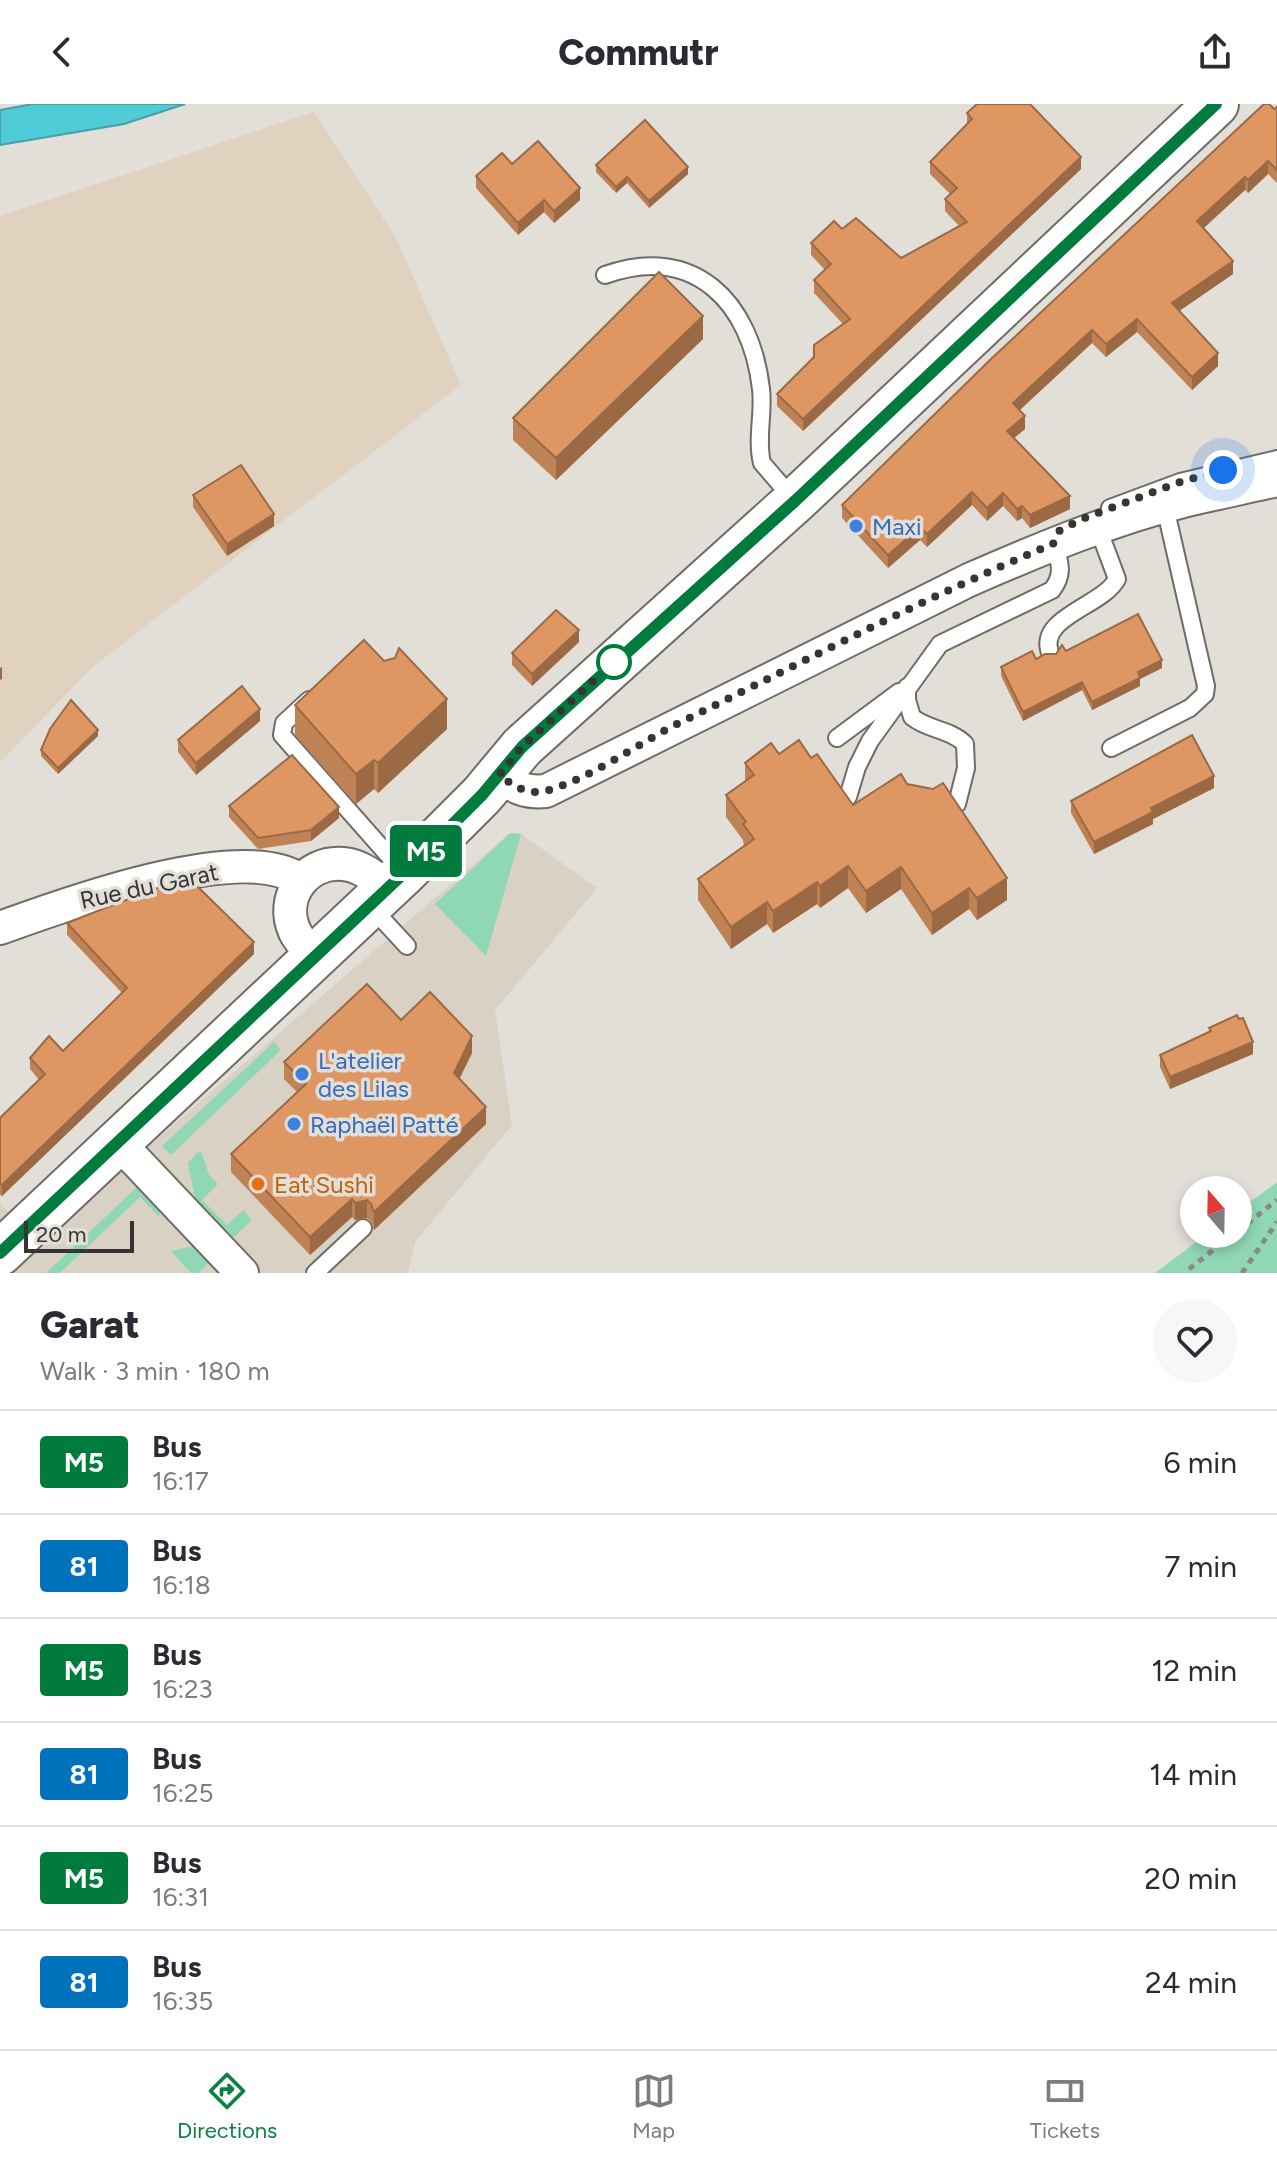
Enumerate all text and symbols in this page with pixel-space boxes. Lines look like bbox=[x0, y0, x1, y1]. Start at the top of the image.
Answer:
icon: back bbox=[40, 30, 84, 74]
icon: share bbox=[1193, 30, 1237, 74]
text: Commutr bbox=[558, 31, 719, 74]
your location bbox=[1203, 450, 1243, 490]
place label: Maxi bbox=[872, 512, 922, 541]
marker: Maxi bbox=[847, 517, 865, 535]
unlabelled marker bbox=[597, 645, 631, 679]
line badge: M5 bbox=[390, 825, 462, 877]
text: M5 bbox=[406, 834, 446, 868]
street label: Rue du Garat bbox=[77, 857, 221, 915]
place label: L'atelier des Lilas bbox=[318, 1046, 409, 1103]
marker: L'atelier des Lilas bbox=[293, 1065, 311, 1083]
place label: Raphaël Patté bbox=[310, 1110, 459, 1139]
marker: Raphaël Patté bbox=[285, 1115, 303, 1133]
place label: Eat Sushi bbox=[274, 1170, 374, 1199]
marker: Eat Sushi bbox=[249, 1175, 267, 1193]
north arrow bbox=[1180, 1176, 1252, 1248]
map controls bbox=[1180, 1176, 1252, 1248]
scale bar bbox=[24, 1217, 134, 1253]
text: 20 m bbox=[36, 1221, 87, 1248]
button: heart bbox=[1153, 1299, 1237, 1383]
text: Garat bbox=[40, 1302, 140, 1348]
text: Walk · 3 min · 180 m bbox=[40, 1355, 270, 1387]
text: Bus bbox=[152, 1428, 201, 1465]
text: 6 min bbox=[1163, 1444, 1237, 1481]
text: M5 bbox=[64, 1445, 104, 1479]
text: 16:17 bbox=[152, 1465, 209, 1497]
text: Bus bbox=[152, 1532, 201, 1569]
text: 7 min bbox=[1164, 1548, 1237, 1585]
text: 81 bbox=[70, 1549, 98, 1583]
text: 16:18 bbox=[152, 1569, 211, 1601]
text: Bus bbox=[152, 1636, 201, 1673]
text: 12 min bbox=[1151, 1652, 1237, 1689]
text: M5 bbox=[64, 1653, 104, 1687]
text: 16:23 bbox=[152, 1673, 213, 1705]
text: Bus bbox=[152, 1740, 201, 1777]
text: 14 min bbox=[1149, 1756, 1237, 1793]
text: 81 bbox=[70, 1757, 98, 1791]
text: 16:25 bbox=[152, 1777, 214, 1809]
text: Bus bbox=[152, 1844, 201, 1881]
text: 20 min bbox=[1144, 1860, 1237, 1897]
text: M5 bbox=[64, 1861, 104, 1895]
text: 16:31 bbox=[152, 1881, 209, 1913]
text: Bus bbox=[152, 1948, 201, 1985]
text: 24 min bbox=[1145, 1964, 1237, 2001]
text: 81 bbox=[70, 1965, 98, 1999]
text: 16:35 bbox=[152, 1985, 213, 2017]
tab: Directions bbox=[177, 2069, 277, 2144]
tab: Map bbox=[632, 2069, 676, 2144]
tab: Tickets bbox=[1030, 2069, 1100, 2144]

